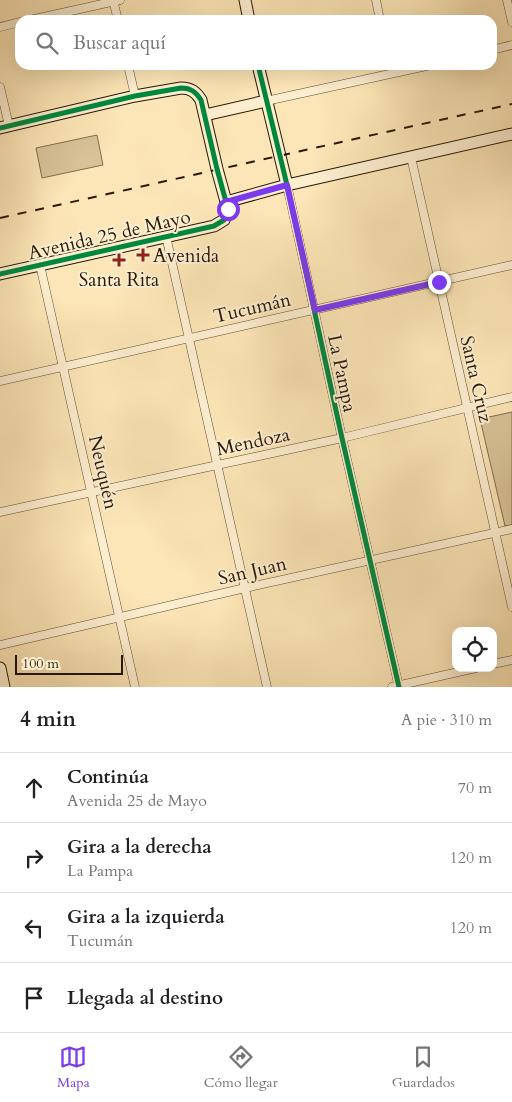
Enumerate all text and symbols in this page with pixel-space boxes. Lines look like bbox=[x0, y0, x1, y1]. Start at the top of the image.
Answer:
search box bbox=[15, 15, 497, 70]
icon: search bbox=[33, 29, 61, 57]
text: Buscar aquí bbox=[73, 30, 166, 56]
route start bbox=[217, 198, 240, 221]
street label: Avenida 25 de Mayo bbox=[25, 204, 193, 264]
place label: Avenida bbox=[153, 244, 219, 266]
marker: Avenida bbox=[137, 249, 149, 261]
marker: Santa Rita bbox=[113, 254, 125, 266]
place label: Santa Rita bbox=[79, 267, 159, 293]
route end bbox=[428, 271, 451, 294]
street label: Tucumán bbox=[211, 286, 294, 329]
street label: La Pampa bbox=[321, 332, 363, 414]
street label: Santa Cruz bbox=[453, 333, 499, 426]
street label: Mendoza bbox=[214, 422, 292, 462]
street label: Neuquén bbox=[82, 433, 124, 512]
street label: San Juan bbox=[215, 550, 289, 591]
map controls bbox=[452, 627, 497, 672]
button: locate bbox=[452, 627, 497, 672]
scale bar bbox=[15, 652, 122, 675]
text: 100 m bbox=[22, 654, 59, 673]
text: 4 min bbox=[20, 705, 76, 734]
text: A pie · 310 m bbox=[401, 709, 492, 731]
text: Continúa bbox=[67, 764, 149, 790]
icon: ahead bbox=[20, 774, 48, 802]
text: 70 m bbox=[458, 777, 492, 799]
text: Avenida 25 de Mayo bbox=[67, 790, 207, 812]
text: Gira a la derecha bbox=[67, 834, 212, 860]
icon: right bbox=[20, 844, 48, 872]
text: 120 m bbox=[450, 847, 492, 869]
text: La Pampa bbox=[67, 860, 133, 882]
text: Gira a la izquierda bbox=[67, 904, 225, 930]
icon: left bbox=[20, 914, 48, 942]
text: 120 m bbox=[450, 917, 492, 939]
text: Tucumán bbox=[67, 930, 133, 952]
icon: arrive bbox=[20, 984, 48, 1012]
text: Llegada al destino bbox=[67, 985, 223, 1011]
tab: Mapa bbox=[57, 1043, 90, 1092]
tab: Cómo llegar bbox=[204, 1043, 278, 1092]
tab: Guardados bbox=[392, 1043, 455, 1092]

